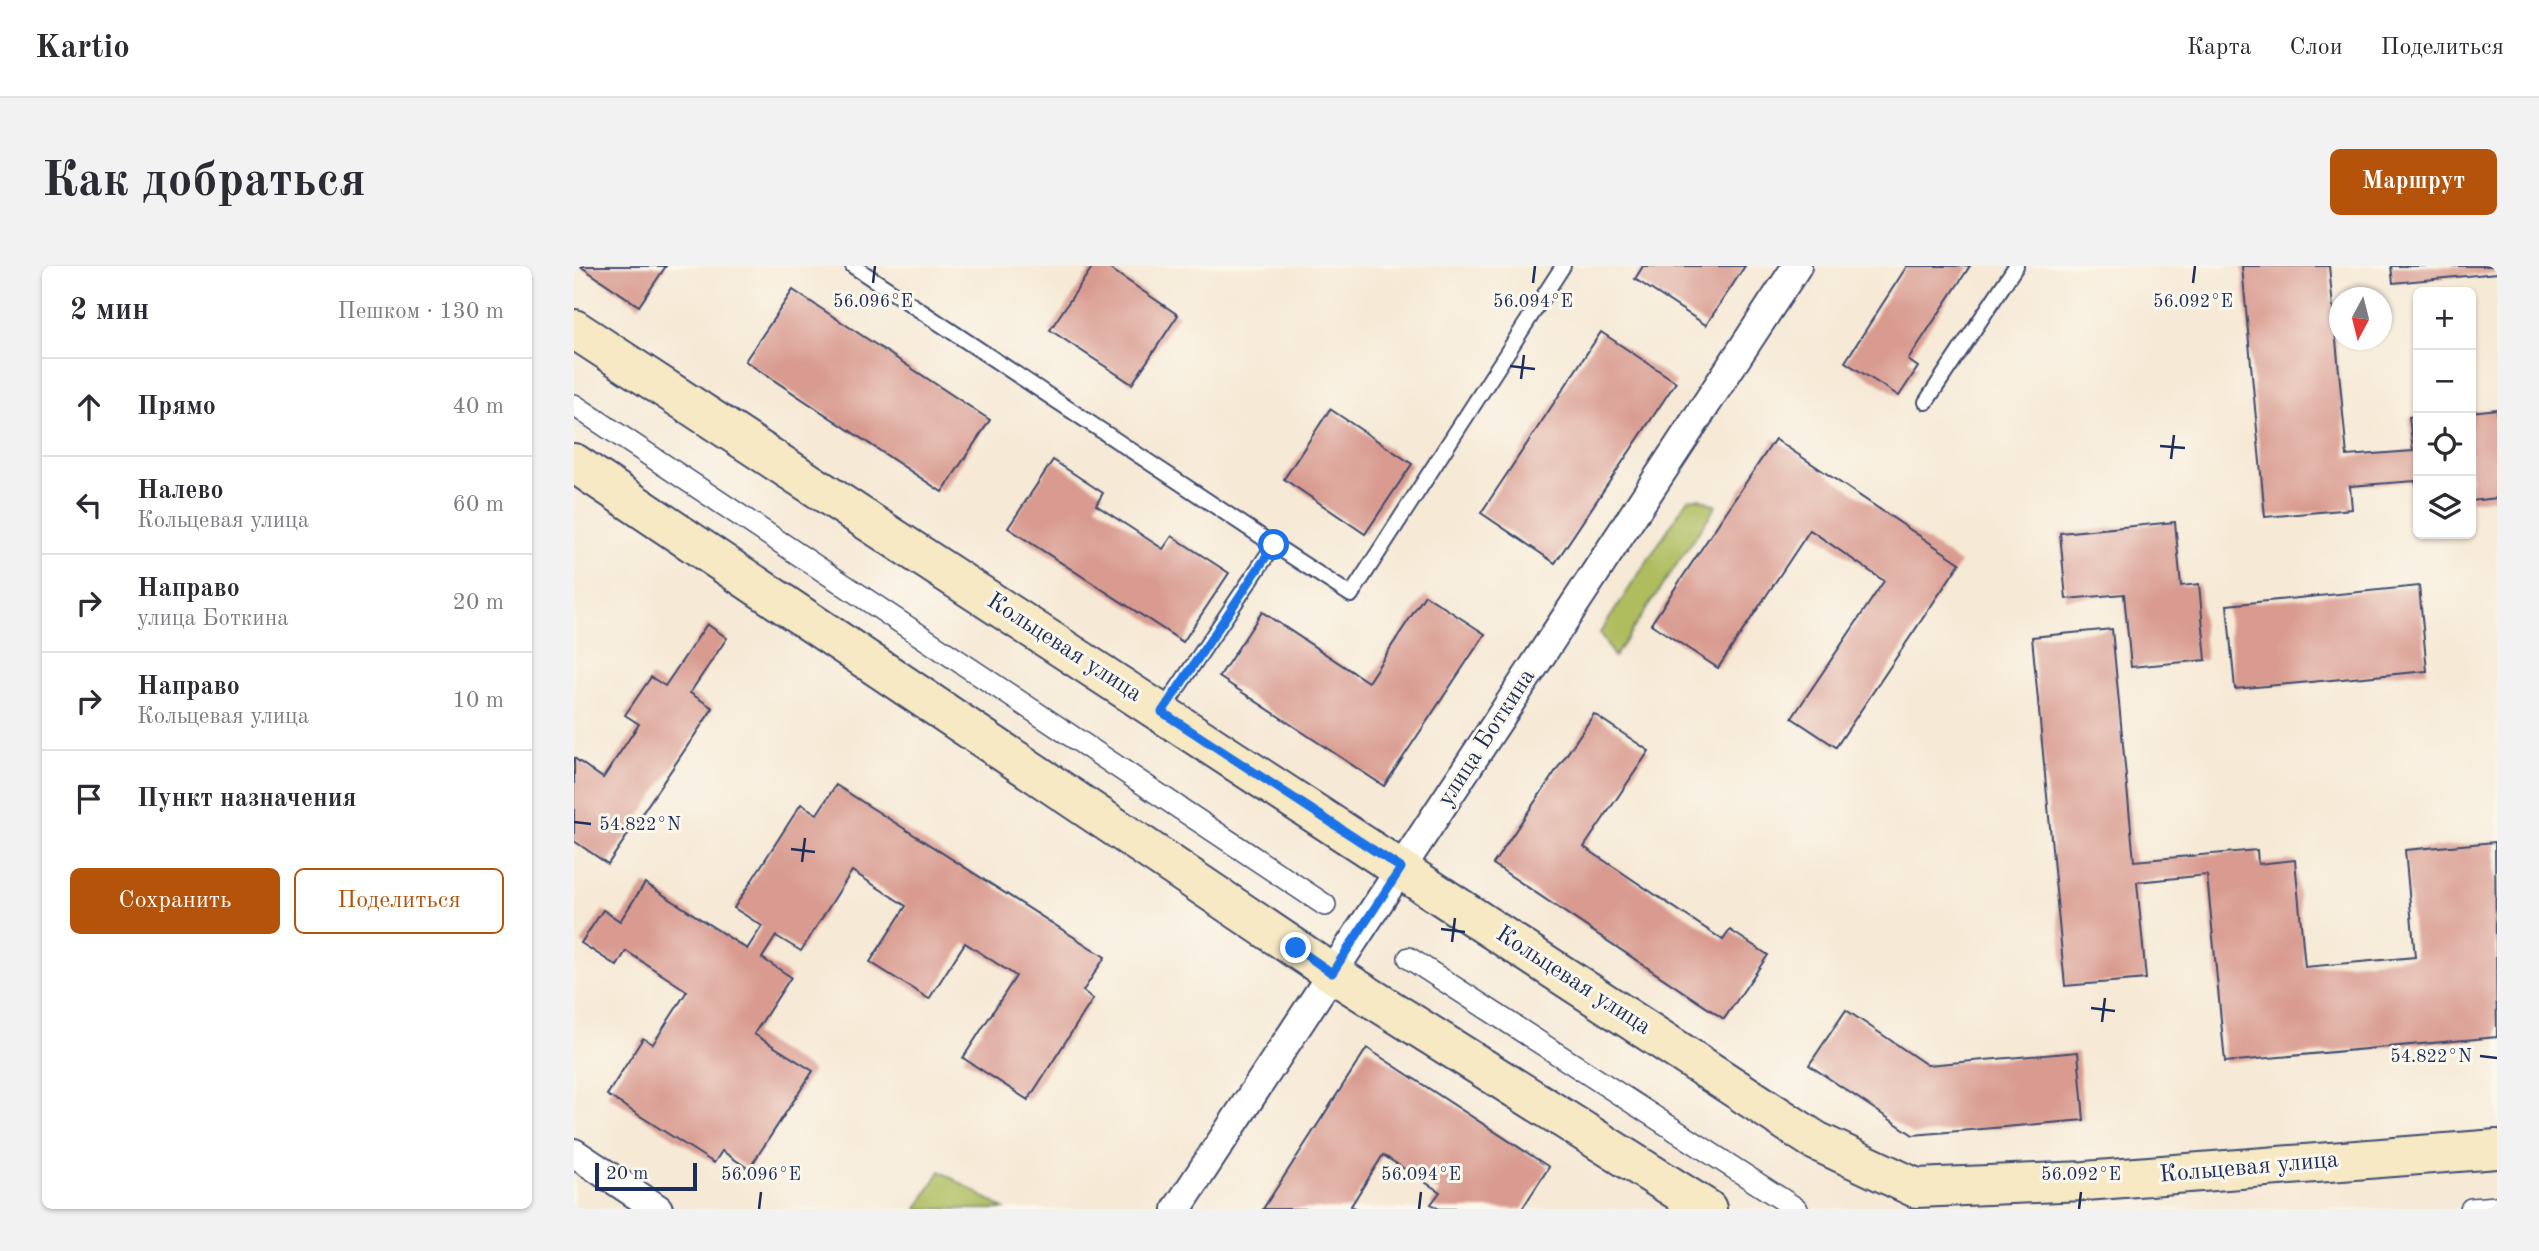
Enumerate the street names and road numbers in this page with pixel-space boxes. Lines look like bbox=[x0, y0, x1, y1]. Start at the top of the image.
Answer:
street label: Кольцевая улица bbox=[982, 589, 1146, 707]
street label: улица Боткина bbox=[1434, 665, 1540, 811]
street label: Кольцевая улица bbox=[1491, 922, 1655, 1040]
street label: Кольцевая улица bbox=[2159, 1148, 2340, 1188]

